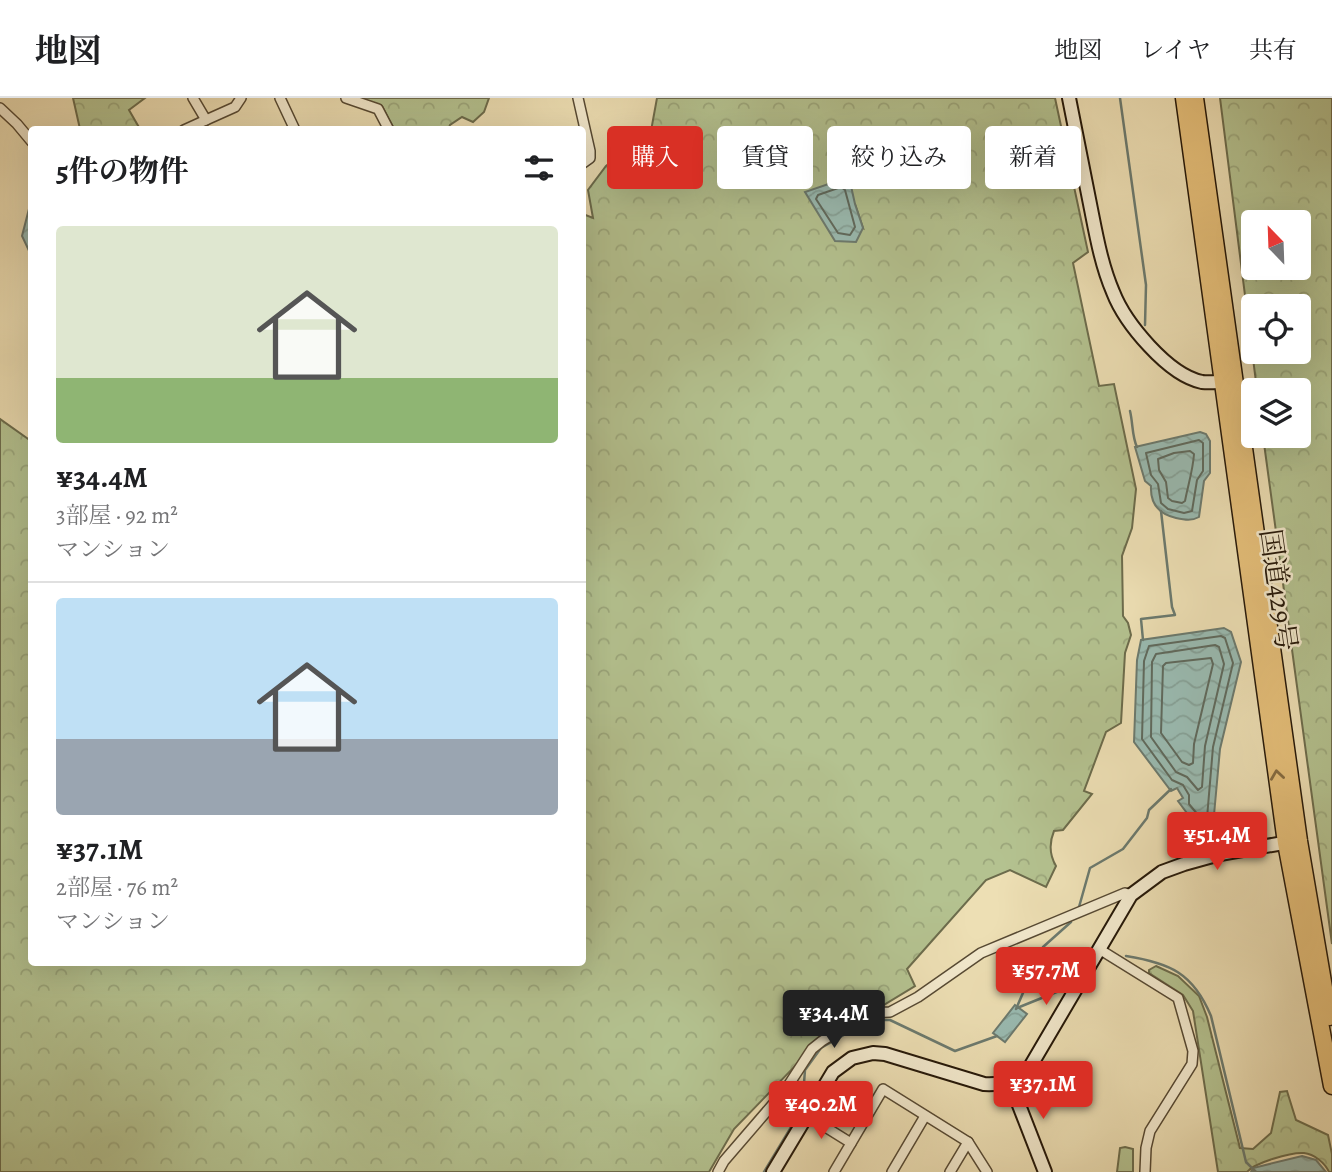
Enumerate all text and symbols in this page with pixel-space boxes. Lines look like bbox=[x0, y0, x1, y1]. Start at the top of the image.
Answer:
text: 地図 bbox=[35, 28, 101, 73]
text: 地図 bbox=[1054, 34, 1102, 66]
text: レイヤ bbox=[1140, 34, 1211, 66]
text: 共有 bbox=[1249, 34, 1297, 66]
chip: 購入 bbox=[607, 126, 703, 189]
chip: 賃貸 bbox=[717, 126, 813, 189]
chip: 絞り込み bbox=[827, 126, 971, 189]
chip: 新着 bbox=[985, 126, 1081, 189]
icon: filters bbox=[520, 149, 558, 187]
text: 5件の物件 bbox=[56, 151, 189, 191]
north arrow bbox=[1241, 210, 1311, 280]
map controls bbox=[1241, 210, 1311, 448]
icon: home bbox=[244, 272, 370, 398]
button: locate bbox=[1241, 294, 1311, 364]
button: layers bbox=[1241, 378, 1311, 448]
text: ¥34.4M bbox=[56, 457, 148, 497]
text: 3部屋 · 92 m² bbox=[56, 500, 178, 531]
street label: 国道429号 bbox=[1251, 527, 1305, 653]
text: マンション bbox=[56, 534, 170, 565]
icon: home bbox=[244, 644, 370, 770]
one-way arrow bbox=[1270, 769, 1285, 781]
pin: ¥51.4M bbox=[1160, 812, 1274, 872]
text: ¥51.4M bbox=[1183, 819, 1251, 850]
text: ¥37.1M bbox=[56, 829, 143, 869]
text: 2部屋 · 76 m² bbox=[56, 872, 178, 903]
text: マンション bbox=[56, 906, 170, 937]
pin: ¥57.7M bbox=[989, 948, 1103, 1007]
text: ¥57.7M bbox=[1012, 954, 1080, 985]
pin: ¥34.4M bbox=[777, 990, 891, 1050]
text: ¥34.4M bbox=[799, 997, 869, 1028]
pin: ¥37.1M bbox=[986, 1062, 1100, 1121]
text: ¥37.1M bbox=[1010, 1068, 1076, 1099]
pin: ¥40.2M bbox=[764, 1082, 878, 1141]
text: ¥40.2M bbox=[785, 1088, 857, 1119]

